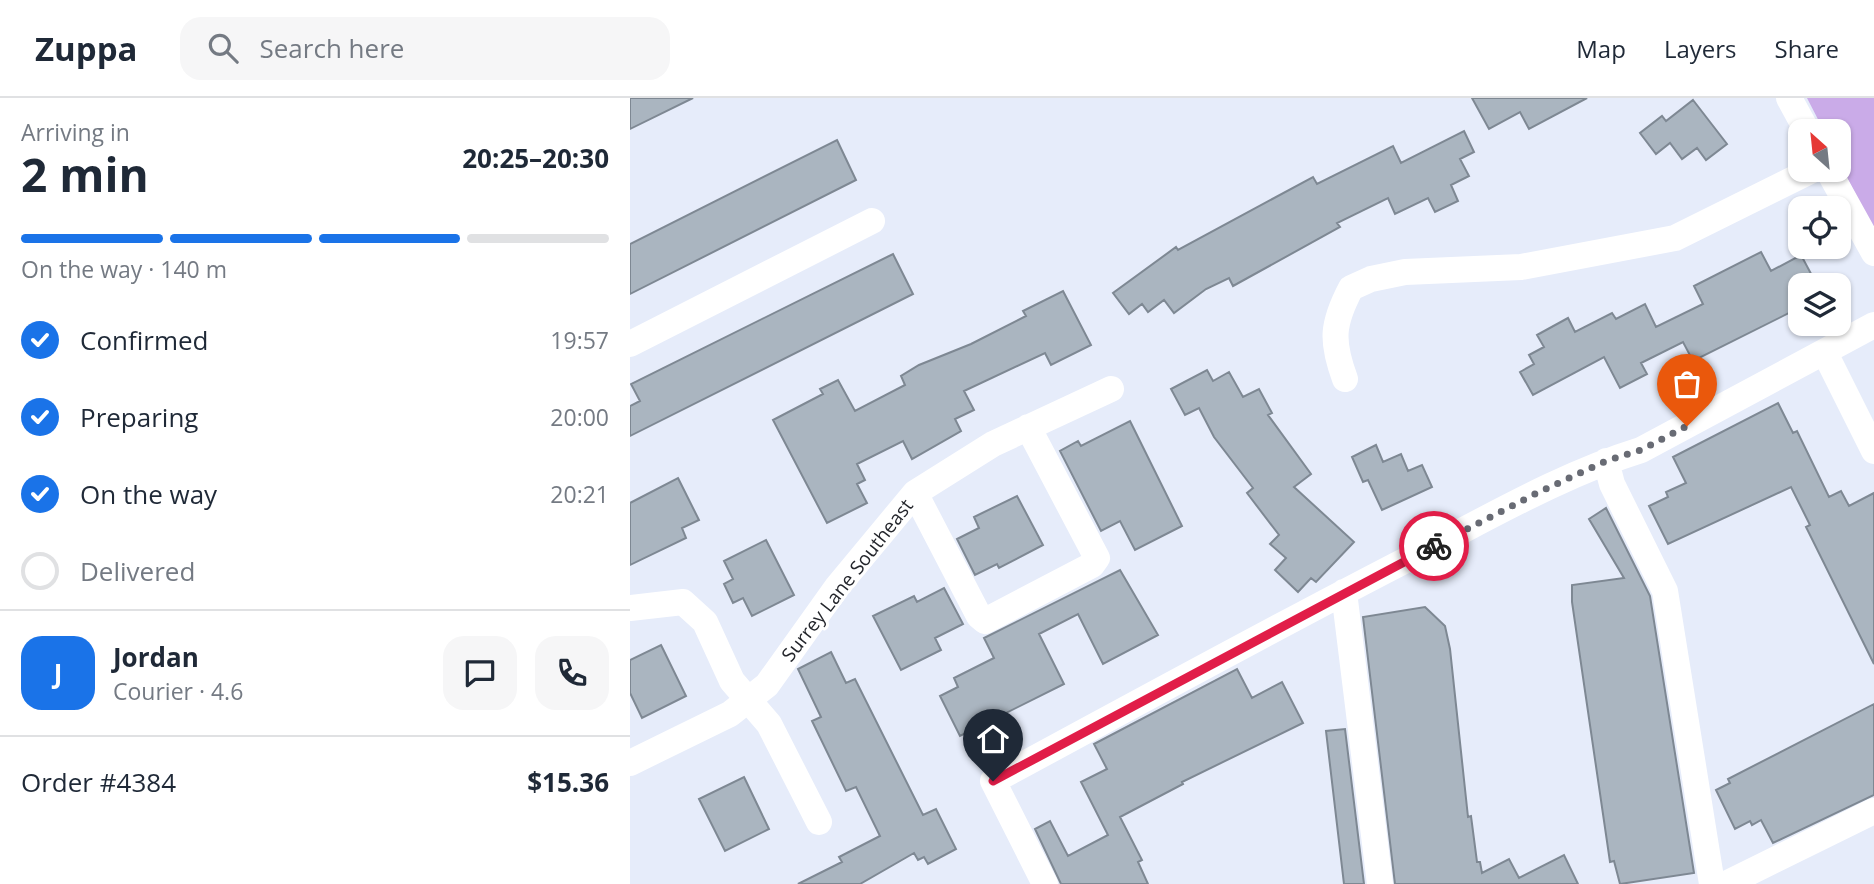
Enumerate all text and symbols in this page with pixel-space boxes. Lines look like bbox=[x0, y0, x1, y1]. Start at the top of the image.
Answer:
search box bbox=[180, 17, 670, 80]
text: Zuppa bbox=[35, 26, 138, 71]
icon: search bbox=[204, 29, 242, 67]
text: Search here bbox=[260, 30, 404, 66]
text: Map bbox=[1576, 32, 1626, 65]
text: Layers bbox=[1664, 32, 1737, 65]
text: Share bbox=[1775, 32, 1839, 65]
text: Arriving in bbox=[21, 116, 130, 148]
north arrow bbox=[1788, 119, 1852, 182]
map controls bbox=[1788, 119, 1851, 336]
text: 20:25–20:30 bbox=[462, 140, 609, 176]
text: 2 min bbox=[21, 143, 149, 205]
button: locate bbox=[1788, 196, 1851, 259]
text: On the way · 140 m bbox=[21, 253, 227, 285]
button: layers bbox=[1788, 273, 1851, 336]
icon: check bbox=[21, 321, 59, 359]
text: Confirmed bbox=[80, 322, 208, 358]
text: 19:57 bbox=[550, 324, 609, 356]
pin bbox=[1657, 354, 1717, 426]
icon: bag bbox=[1668, 365, 1706, 403]
icon: check bbox=[21, 398, 59, 436]
text: Preparing bbox=[80, 399, 198, 435]
text: 20:00 bbox=[550, 401, 609, 433]
icon: check bbox=[21, 475, 59, 513]
text: On the way bbox=[80, 476, 217, 512]
text: 20:21 bbox=[550, 478, 609, 510]
street label: Surrey Lane Southeast bbox=[775, 493, 919, 667]
courier bbox=[1399, 511, 1469, 581]
icon: bike bbox=[1415, 527, 1453, 565]
text: Delivered bbox=[80, 553, 195, 589]
button: chat bbox=[443, 636, 517, 710]
button: phone bbox=[535, 636, 609, 710]
text: Jordan bbox=[113, 639, 199, 675]
text: J bbox=[54, 655, 62, 691]
text: Courier · 4.6 bbox=[113, 675, 243, 707]
pin bbox=[963, 709, 1023, 781]
icon: home bbox=[974, 720, 1012, 758]
text: Order #4384 bbox=[21, 764, 176, 800]
text: $15.36 bbox=[527, 764, 609, 800]

